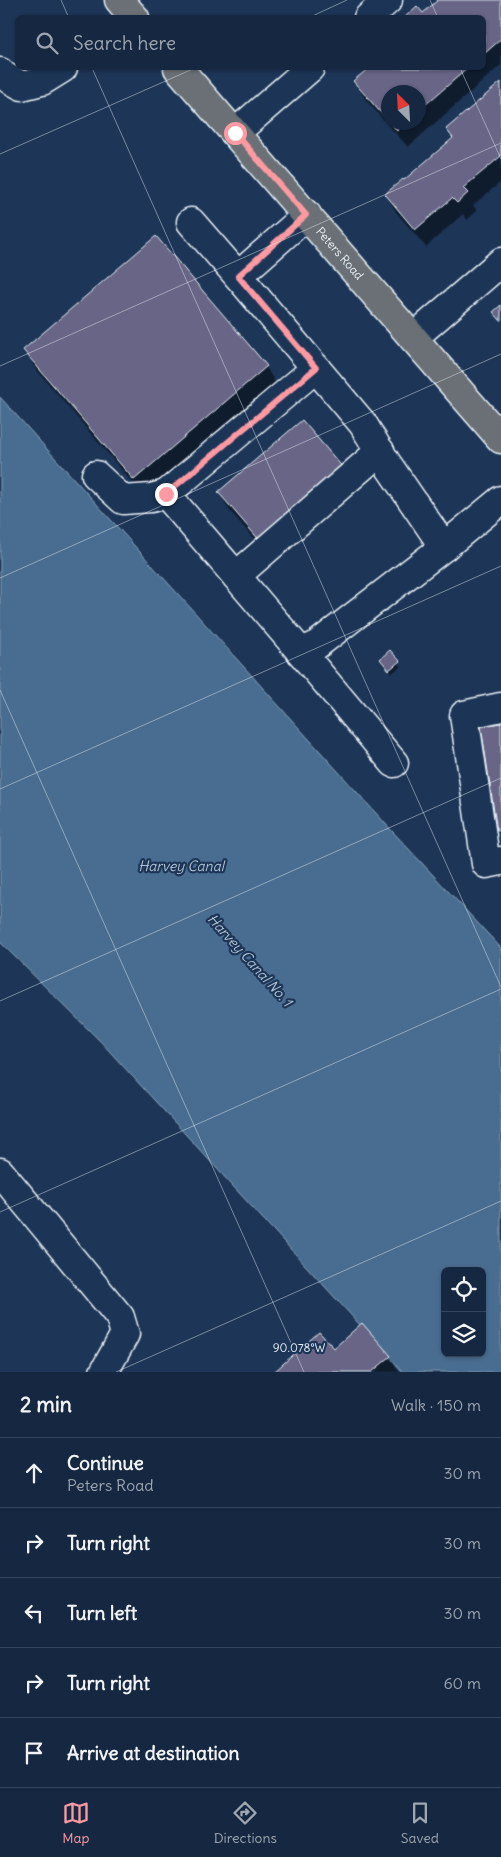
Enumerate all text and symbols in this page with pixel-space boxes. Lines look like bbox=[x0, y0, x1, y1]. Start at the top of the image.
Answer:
search box bbox=[15, 15, 486, 70]
icon: search bbox=[33, 29, 61, 57]
text: Search here bbox=[73, 31, 176, 55]
north arrow bbox=[381, 85, 426, 130]
route start bbox=[224, 122, 247, 145]
street label: Peters Road bbox=[313, 224, 367, 283]
route end bbox=[155, 483, 178, 506]
water label: Harvey Canal bbox=[138, 857, 226, 875]
water label: Harvey Canal No. 1 bbox=[204, 910, 297, 1011]
map controls bbox=[441, 1267, 486, 1357]
button: locate bbox=[441, 1267, 486, 1312]
button: layers bbox=[441, 1312, 486, 1357]
text: 90.078°W bbox=[273, 1340, 325, 1355]
text: 2 min bbox=[20, 1391, 72, 1418]
text: Walk · 150 m bbox=[391, 1395, 481, 1415]
text: Continue bbox=[67, 1451, 144, 1475]
icon: ahead bbox=[20, 1459, 48, 1487]
text: 30 m bbox=[444, 1463, 481, 1483]
text: Peters Road bbox=[67, 1475, 154, 1495]
icon: right bbox=[20, 1529, 48, 1557]
text: Turn right bbox=[67, 1531, 150, 1555]
text: 30 m bbox=[444, 1533, 481, 1553]
icon: left bbox=[20, 1599, 48, 1627]
text: Turn left bbox=[67, 1601, 137, 1625]
text: 30 m bbox=[444, 1603, 481, 1623]
icon: right bbox=[20, 1669, 48, 1697]
text: Turn right bbox=[67, 1671, 150, 1695]
text: 60 m bbox=[443, 1673, 481, 1693]
icon: arrive bbox=[20, 1739, 48, 1767]
text: Arrive at destination bbox=[67, 1741, 240, 1765]
tab: Map bbox=[62, 1799, 90, 1847]
tab: Directions bbox=[214, 1799, 277, 1847]
tab: Saved bbox=[401, 1799, 439, 1847]

